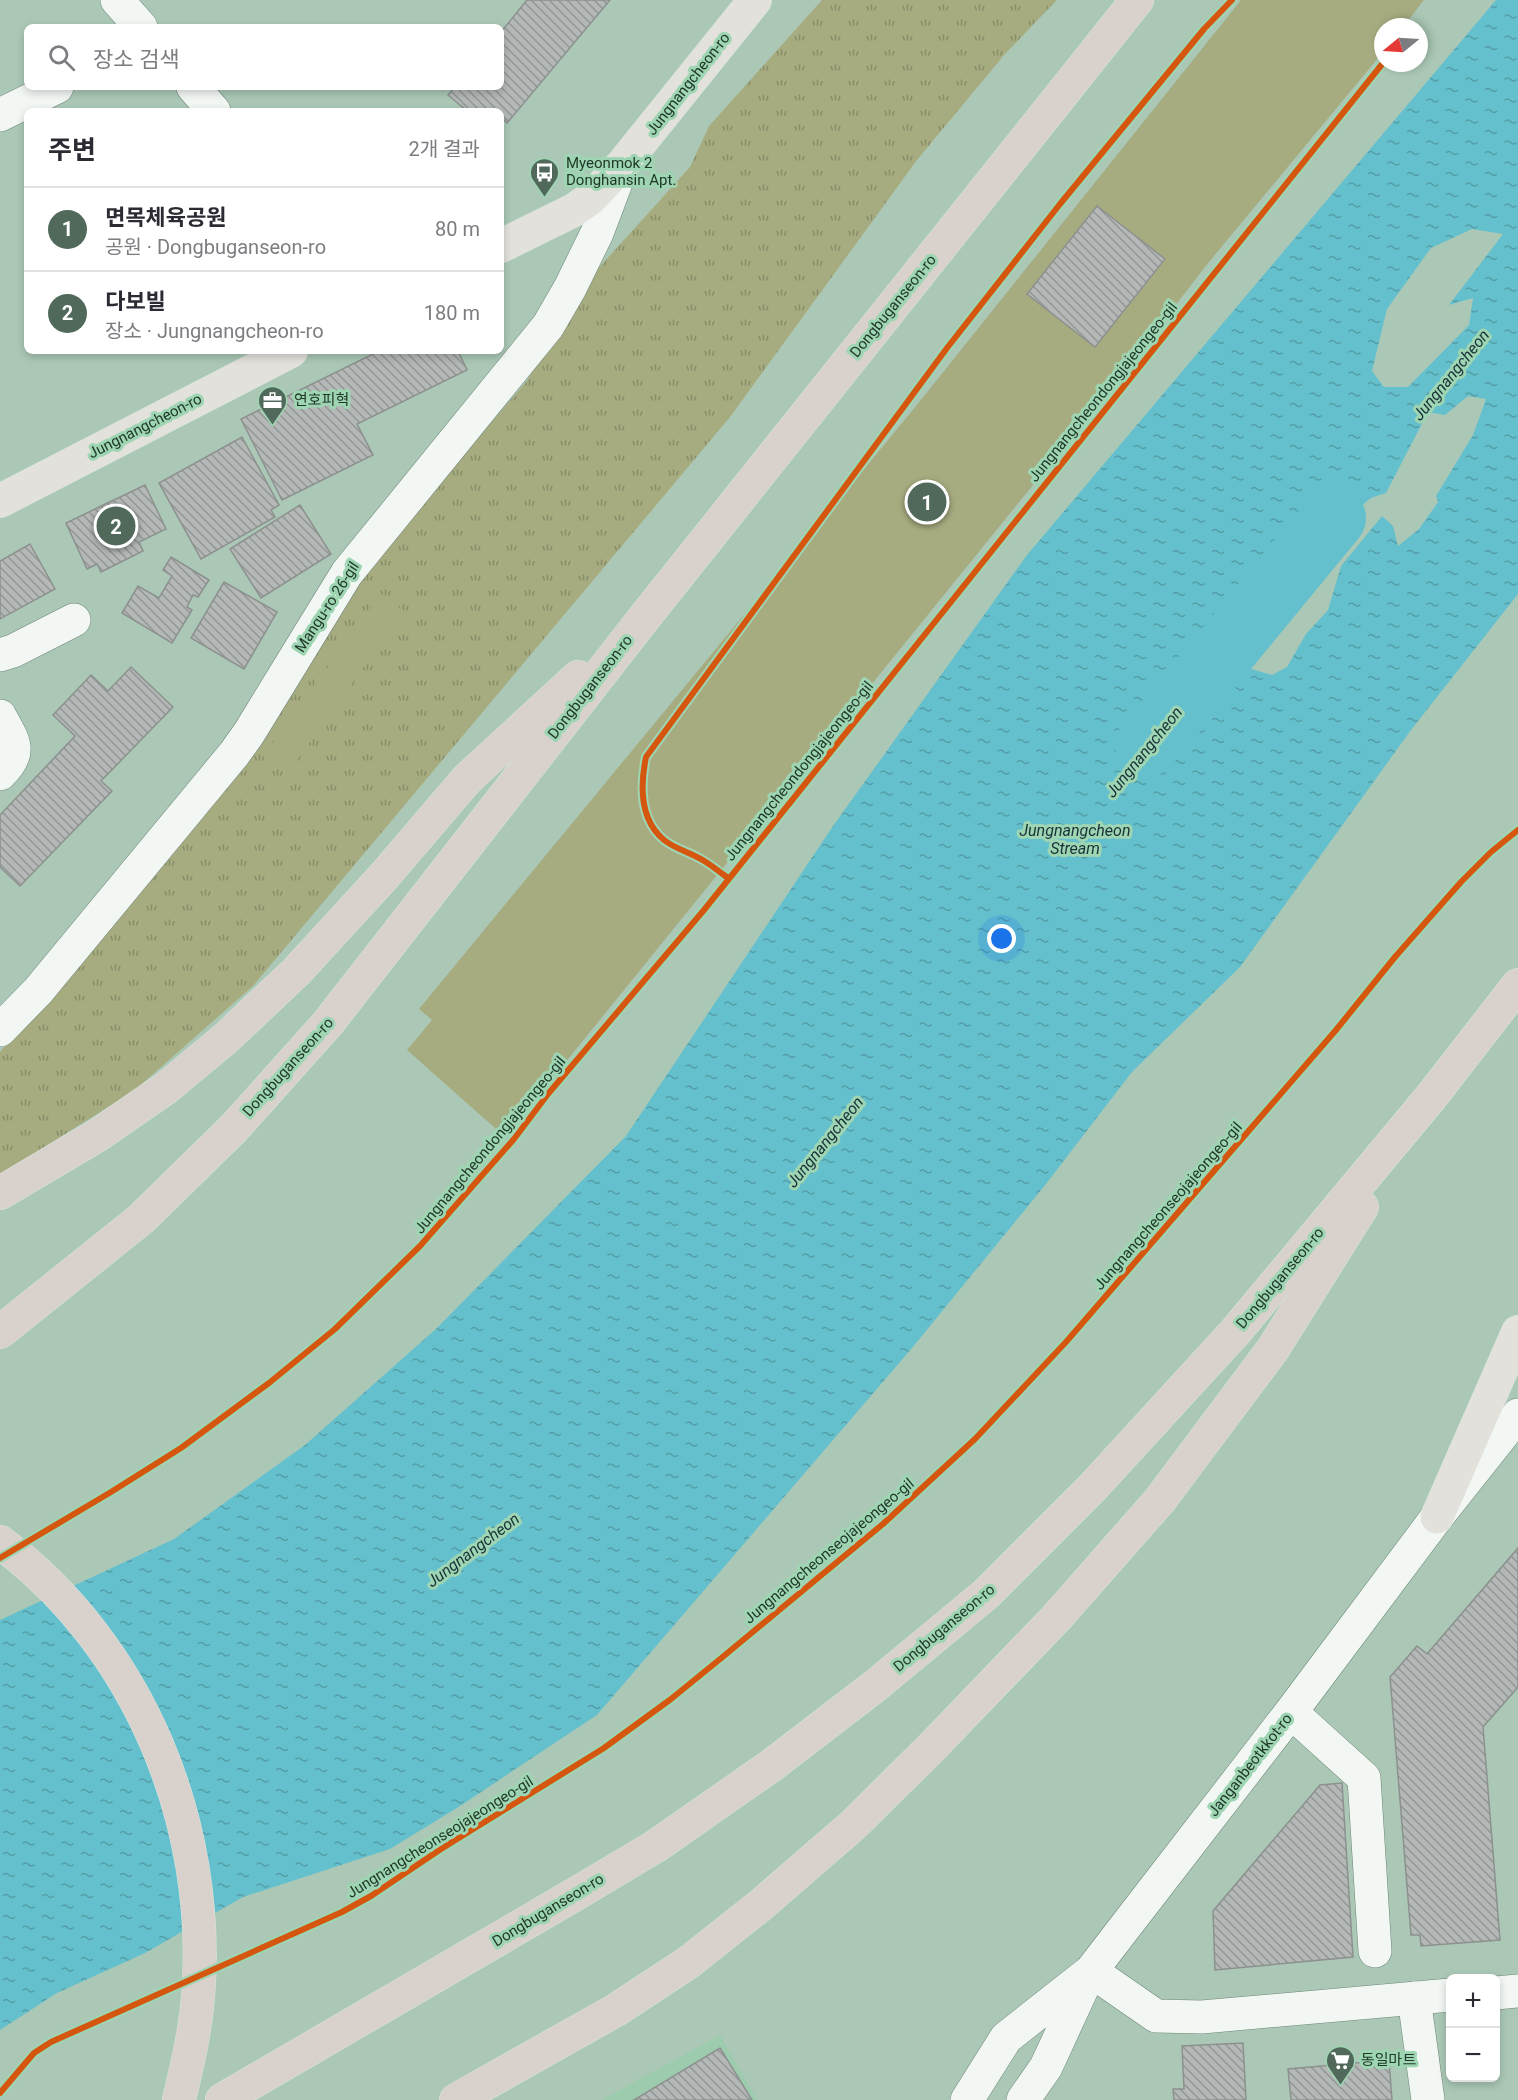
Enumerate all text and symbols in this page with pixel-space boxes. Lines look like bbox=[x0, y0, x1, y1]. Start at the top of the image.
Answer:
north arrow bbox=[1374, 18, 1428, 72]
search box bbox=[24, 24, 504, 90]
street label: Jungnangcheon-ro bbox=[642, 29, 734, 139]
icon: search bbox=[45, 41, 78, 74]
text: 장소 검색 bbox=[93, 47, 179, 72]
text: 주변 bbox=[48, 135, 96, 165]
text: 2개 결과 bbox=[409, 137, 480, 161]
place label: Myeonmok 2 Donghansin Apt. bbox=[566, 154, 676, 189]
bus stop icon: Myeonmok 2 Donghansin Apt. bbox=[529, 156, 561, 198]
text: 면목체육공원 bbox=[105, 205, 226, 230]
text: 1 bbox=[62, 217, 73, 241]
text: 80 m bbox=[435, 217, 480, 241]
text: 공원 · Dongbuganseon-ro bbox=[105, 235, 326, 259]
street label: Dongbuganseon-ro bbox=[846, 251, 940, 361]
text: 다보빌 bbox=[105, 289, 166, 314]
street label: Jungnangcheondongjajeongeo-gil bbox=[1025, 299, 1181, 485]
text: 2 bbox=[62, 301, 73, 325]
text: 180 m bbox=[424, 301, 480, 325]
text: 장소 · Jungnangcheon-ro bbox=[105, 319, 324, 343]
water label: Jungnangcheon bbox=[1409, 326, 1493, 424]
office icon: 연호피혁 bbox=[257, 384, 289, 426]
street label: Jungnangcheon-ro bbox=[85, 390, 205, 462]
place label: 연호피혁 bbox=[294, 391, 349, 409]
pin: 1 bbox=[908, 480, 946, 524]
pin: 2 bbox=[96, 504, 136, 548]
street label: Mangu-ro 26-gil bbox=[291, 558, 363, 656]
street label: Dongbuganseon-ro bbox=[544, 631, 636, 743]
street label: Jungnangcheondongjajeongeo-gil bbox=[721, 678, 877, 864]
water label: Jungnangcheon bbox=[1102, 703, 1186, 801]
water label: Jungnangcheon Stream bbox=[1019, 821, 1131, 858]
your location bbox=[987, 924, 1016, 953]
street label: Dongbuganseon-ro bbox=[239, 1014, 337, 1120]
street label: Jungnangcheondongjajeongeo-gil bbox=[410, 1053, 570, 1237]
water label: Jungnangcheon bbox=[783, 1093, 867, 1191]
street label: Jungnangcheonseojajeongeo-gil bbox=[1090, 1118, 1246, 1294]
street label: Dongbuganseon-ro bbox=[1232, 1224, 1328, 1332]
street label: Jungnangcheonseojajeongeo-gil bbox=[740, 1475, 918, 1627]
water label: Jungnangcheon bbox=[423, 1509, 523, 1591]
street label: Dongbuganseon-ro bbox=[890, 1580, 998, 1676]
street label: Janganbeotkkot-ro bbox=[1204, 1710, 1296, 1820]
street label: Jungnangcheonseojajeongeo-gil bbox=[343, 1772, 537, 1902]
street label: Dongbuganseon-ro bbox=[489, 1870, 607, 1950]
map controls bbox=[1446, 1974, 1500, 2082]
button: + bbox=[1446, 1974, 1500, 2028]
button: − bbox=[1446, 2028, 1500, 2082]
supermarket icon: 동일마트 bbox=[1324, 2044, 1356, 2086]
place label: 동일마트 bbox=[1361, 2051, 1416, 2069]

